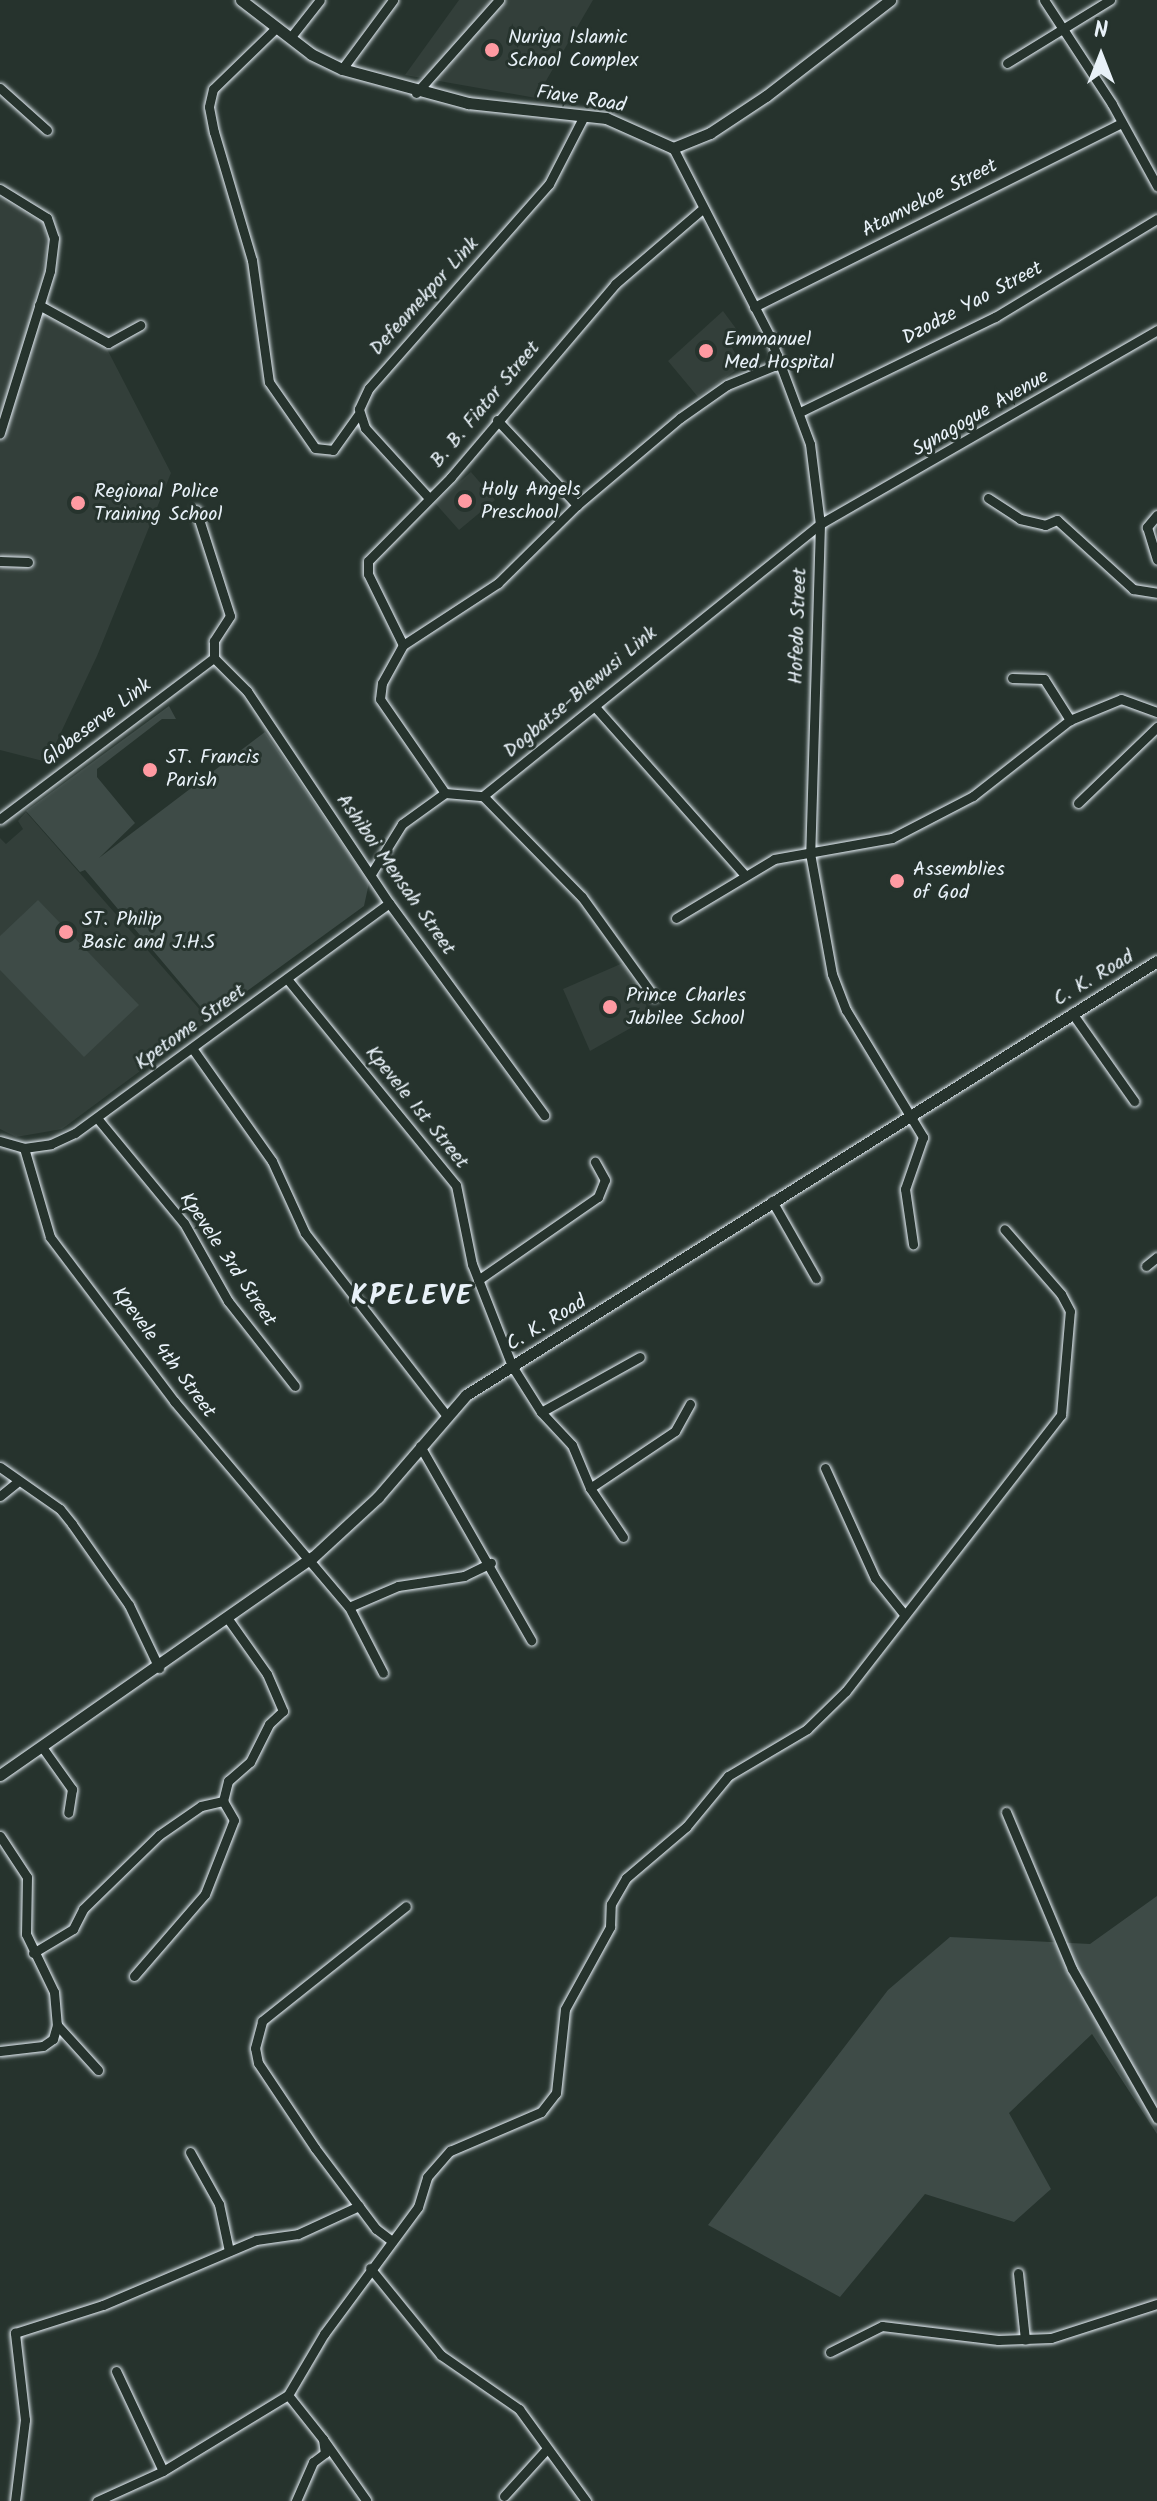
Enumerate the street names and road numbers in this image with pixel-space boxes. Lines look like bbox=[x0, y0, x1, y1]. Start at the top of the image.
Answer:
street label: Fiave Road bbox=[535, 81, 627, 119]
street label: Atamvekoe Street bbox=[858, 155, 1002, 243]
street label: Defeamekpor Link bbox=[366, 233, 484, 361]
street label: Dzodze Yao Street bbox=[899, 257, 1047, 351]
street label: B. B. Fiator Street bbox=[426, 337, 546, 473]
street label: Synagogue Avenue bbox=[908, 365, 1054, 463]
street label: Hofedo Street bbox=[785, 567, 813, 685]
street label: Dogbatse-Blewusi Link bbox=[500, 622, 662, 764]
street label: Globeserve Link bbox=[37, 674, 157, 772]
street label: Ashiboi Mensah Street bbox=[330, 790, 460, 960]
street label: C. K. Road bbox=[1049, 946, 1139, 1012]
street label: Kpetome Street bbox=[131, 980, 251, 1076]
street label: Kpevele 1st Street bbox=[359, 1042, 473, 1174]
street label: Kpevele 3rd Street bbox=[173, 1188, 281, 1332]
street label: Kpevele 4th Street bbox=[106, 1283, 220, 1423]
street label: C. K. Road bbox=[502, 1291, 592, 1357]

